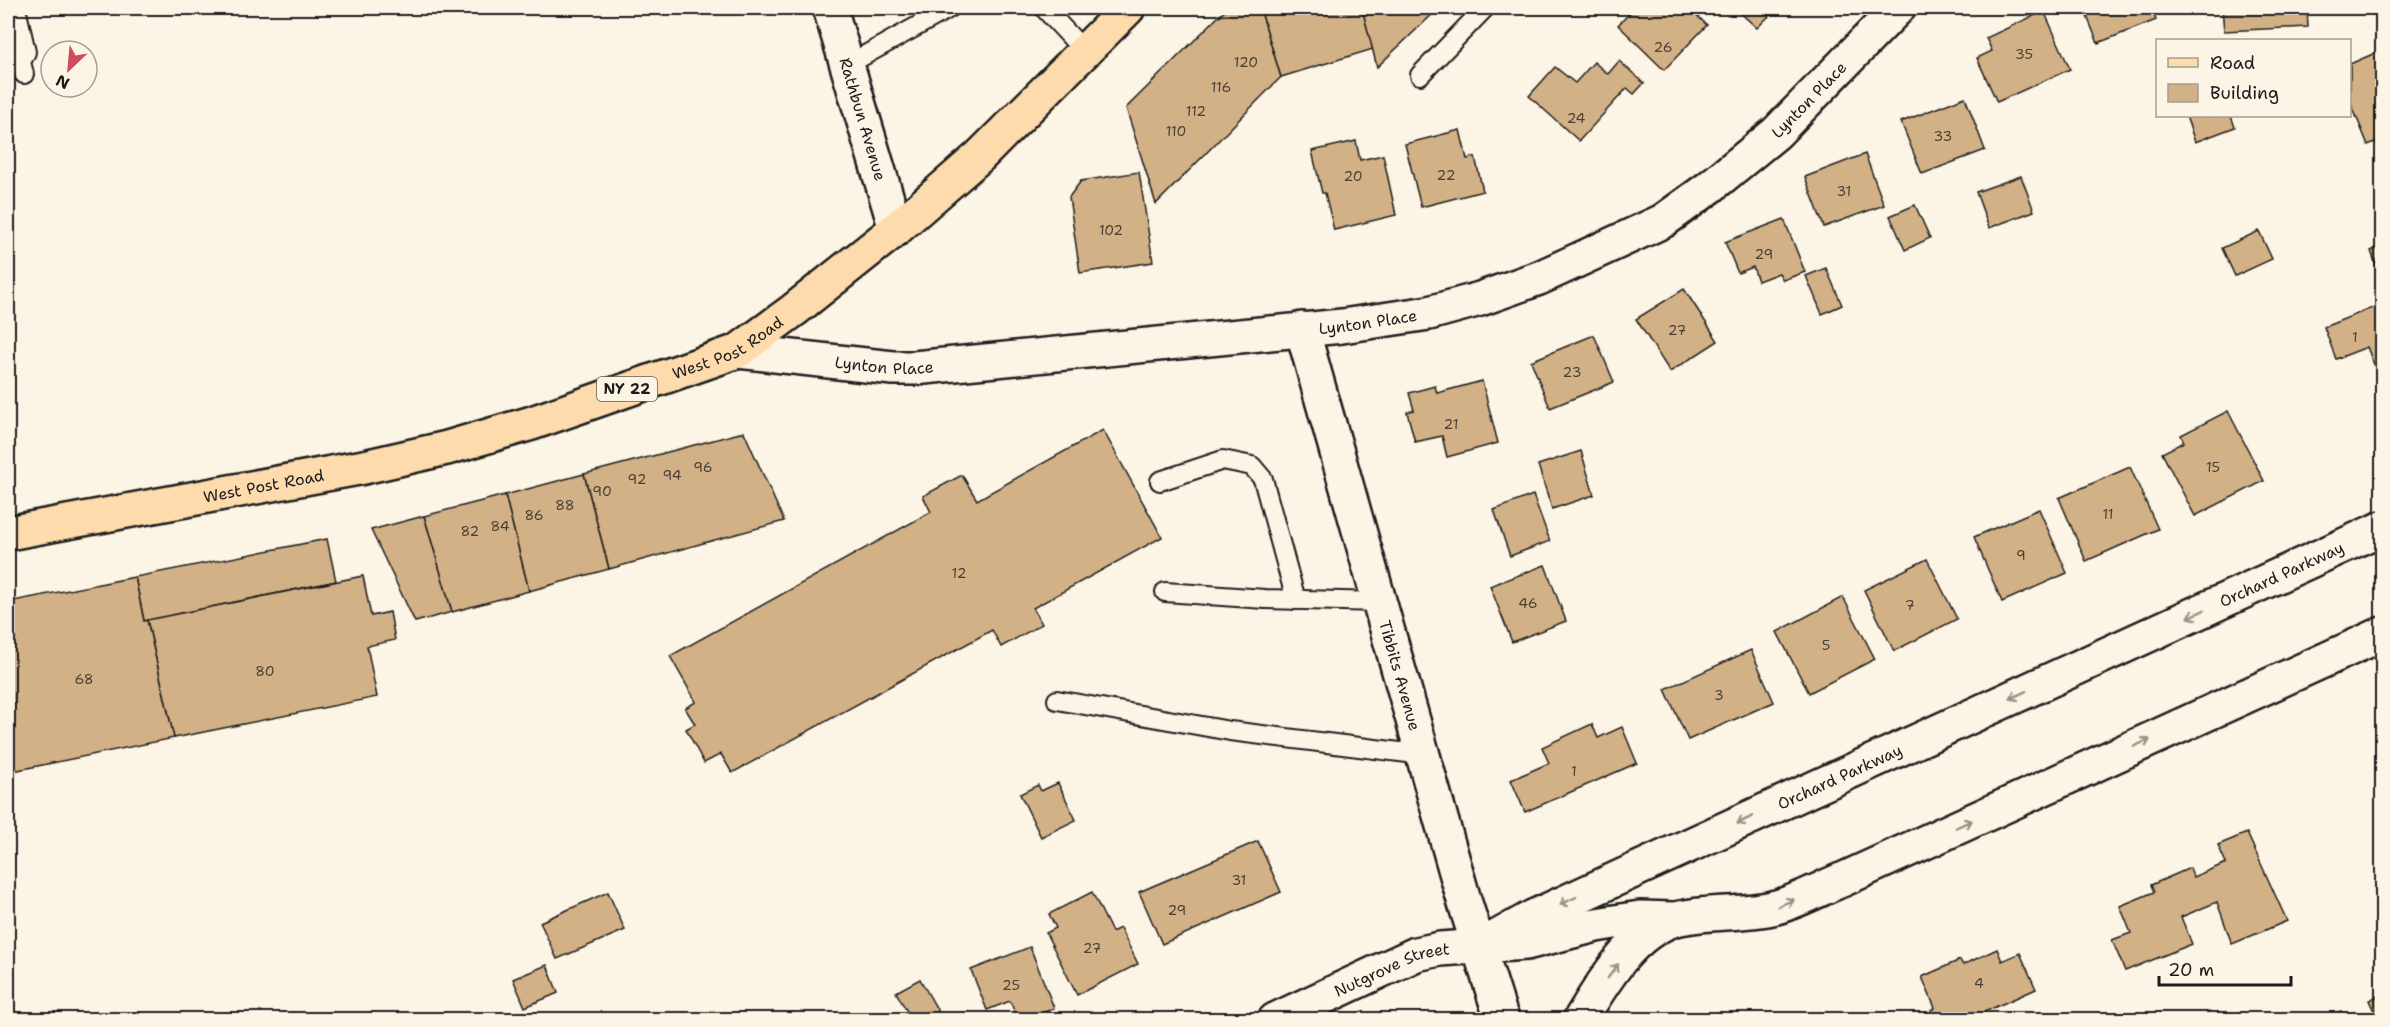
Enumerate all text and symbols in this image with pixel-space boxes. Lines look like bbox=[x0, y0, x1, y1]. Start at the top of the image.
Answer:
house number: 26 bbox=[1654, 38, 1673, 56]
north arrow bbox=[39, 39, 99, 99]
legend bbox=[2156, 39, 2351, 117]
house number: 35 bbox=[2015, 45, 2033, 63]
text: Road bbox=[2210, 51, 2255, 75]
house number: 120 bbox=[1234, 53, 1258, 71]
street label: Rathbun Avenue bbox=[834, 55, 891, 183]
street label: Lynton Place bbox=[1767, 57, 1851, 143]
text: N bbox=[52, 70, 73, 94]
house number: 116 bbox=[1211, 78, 1231, 96]
text: Building bbox=[2210, 81, 2279, 105]
house number: 112 bbox=[1186, 102, 1206, 120]
house number: 24 bbox=[1567, 109, 1586, 127]
house number: 110 bbox=[1166, 122, 1186, 140]
house number: 33 bbox=[1934, 127, 1952, 145]
house number: 22 bbox=[1437, 166, 1455, 184]
house number: 20 bbox=[1343, 167, 1363, 185]
house number: 31 bbox=[1837, 182, 1851, 200]
house number: 102 bbox=[1099, 221, 1123, 239]
house number: 29 bbox=[1755, 245, 1773, 263]
street label: Lynton Place bbox=[1318, 305, 1418, 339]
street label: West Post Road bbox=[669, 312, 787, 384]
house number: 27 bbox=[1668, 321, 1686, 339]
house number: 1 bbox=[2352, 328, 2358, 346]
street label: Lynton Place bbox=[834, 352, 935, 379]
house number: 23 bbox=[1563, 363, 1581, 381]
road number: NY 22 bbox=[597, 377, 657, 401]
house number: 21 bbox=[1444, 415, 1458, 433]
house number: 96 bbox=[693, 458, 713, 476]
house number: 15 bbox=[2206, 458, 2220, 476]
street label: West Post Road bbox=[202, 465, 326, 508]
house number: 94 bbox=[662, 466, 682, 484]
house number: 92 bbox=[628, 470, 646, 488]
house number: 90 bbox=[592, 482, 612, 500]
house number: 88 bbox=[555, 496, 575, 514]
house number: 11 bbox=[2102, 505, 2114, 523]
house number: 86 bbox=[524, 506, 544, 524]
house number: 84 bbox=[490, 517, 510, 535]
house number: 82 bbox=[461, 522, 479, 540]
street label: Orchard Parkway bbox=[2216, 537, 2347, 612]
house number: 9 bbox=[2016, 546, 2026, 564]
house number: 12 bbox=[952, 564, 966, 582]
house number: 46 bbox=[1518, 594, 1538, 612]
house number: 7 bbox=[1905, 596, 1915, 614]
one-way arrow bbox=[2187, 608, 2205, 620]
street label: Tibbits Avenue bbox=[1374, 618, 1425, 733]
house number: 5 bbox=[1822, 636, 1830, 654]
house number: 80 bbox=[255, 662, 275, 680]
house number: 68 bbox=[74, 670, 94, 688]
house number: 3 bbox=[1714, 686, 1724, 704]
one-way arrow bbox=[2010, 689, 2028, 701]
one-way arrow bbox=[2133, 737, 2151, 748]
street label: Orchard Parkway bbox=[1774, 739, 1905, 815]
house number: 1 bbox=[1571, 762, 1577, 780]
one-way arrow bbox=[1737, 814, 1755, 826]
one-way arrow bbox=[1955, 817, 1973, 829]
house number: 31 bbox=[1232, 871, 1246, 889]
one-way arrow bbox=[1560, 895, 1578, 907]
one-way arrow bbox=[1776, 897, 1795, 908]
house number: 29 bbox=[1168, 901, 1186, 919]
street label: Nutgrove Street bbox=[1331, 938, 1450, 1002]
house number: 27 bbox=[1083, 939, 1101, 957]
scale bar bbox=[2159, 949, 2291, 987]
text: 20 m bbox=[2168, 958, 2214, 982]
one-way arrow bbox=[1607, 964, 1619, 980]
house number: 4 bbox=[1974, 974, 1984, 992]
house number: 25 bbox=[1002, 976, 1020, 994]

